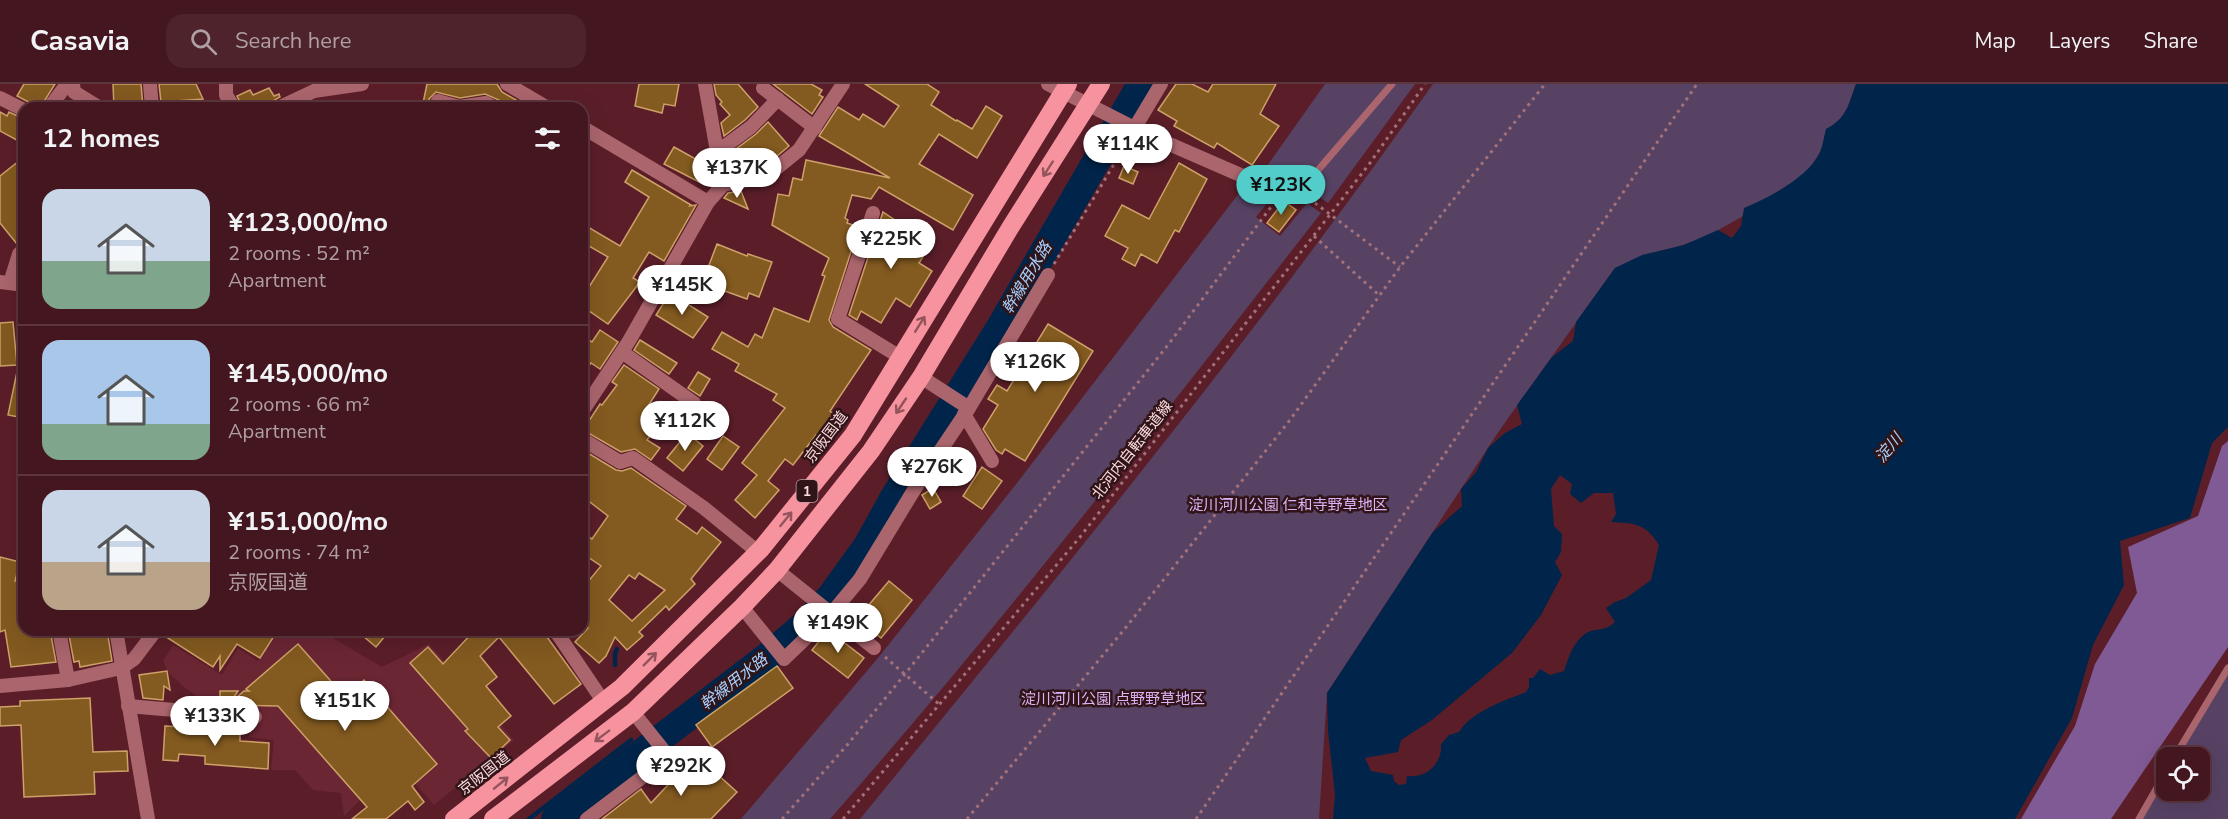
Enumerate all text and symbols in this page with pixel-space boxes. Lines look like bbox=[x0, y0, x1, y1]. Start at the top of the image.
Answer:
search box bbox=[166, 14, 586, 68]
text: Casavia bbox=[30, 22, 130, 60]
icon: search bbox=[187, 25, 220, 58]
text: Search here bbox=[235, 26, 352, 56]
text: Map bbox=[1974, 27, 2016, 55]
text: Layers bbox=[2049, 27, 2110, 55]
text: Share bbox=[2143, 27, 2198, 55]
text: 12 homes bbox=[42, 121, 160, 156]
icon: filters bbox=[531, 122, 564, 155]
pin: ¥114K bbox=[1086, 124, 1170, 175]
text: ¥114K bbox=[1097, 130, 1159, 157]
pin: ¥137K bbox=[695, 148, 779, 199]
text: ¥137K bbox=[706, 154, 768, 181]
one-way arrow bbox=[1042, 160, 1054, 177]
pin: ¥123K bbox=[1239, 165, 1323, 216]
text: ¥123K bbox=[1250, 171, 1312, 198]
text: ¥123,000/mo bbox=[228, 205, 388, 240]
icon: home bbox=[90, 213, 162, 285]
pin: ¥225K bbox=[849, 219, 933, 270]
text: ¥225K bbox=[860, 225, 922, 252]
water label: 幹線用水路 bbox=[997, 236, 1058, 318]
text: 2 rooms · 52 m² bbox=[228, 240, 370, 267]
pin: ¥145K bbox=[640, 265, 724, 316]
text: Apartment bbox=[228, 267, 326, 294]
text: ¥145K bbox=[651, 271, 713, 298]
one-way arrow bbox=[915, 316, 927, 333]
pin: ¥126K bbox=[993, 342, 1077, 393]
text: ¥126K bbox=[1004, 348, 1066, 375]
text: ¥145,000/mo bbox=[228, 356, 388, 391]
icon: home bbox=[90, 364, 162, 436]
text: 2 rooms · 66 m² bbox=[228, 391, 370, 418]
street label: 北河内自転車道線 bbox=[1087, 397, 1177, 503]
one-way arrow bbox=[895, 398, 907, 414]
pin: ¥112K bbox=[643, 401, 727, 452]
text: ¥112K bbox=[654, 407, 716, 434]
street label: 京阪国道 bbox=[800, 407, 852, 467]
text: Apartment bbox=[228, 418, 326, 445]
water label: 淀川 bbox=[1870, 427, 1909, 467]
pin: ¥276K bbox=[890, 447, 974, 498]
text: ¥276K bbox=[901, 453, 963, 480]
road number: 1 bbox=[796, 480, 818, 502]
park label: 淀川河川公園 仁和寺野草地区 bbox=[1189, 495, 1387, 515]
text: ¥151,000/mo bbox=[228, 504, 388, 539]
one-way arrow bbox=[779, 511, 792, 527]
icon: home bbox=[90, 514, 162, 586]
text: 2 rooms · 74 m² bbox=[228, 539, 370, 566]
text: 京阪国道 bbox=[228, 569, 308, 596]
pin: ¥149K bbox=[796, 603, 880, 654]
text: ¥149K bbox=[807, 609, 869, 636]
water label: 幹線用水路 bbox=[696, 647, 774, 715]
one-way arrow bbox=[643, 651, 658, 666]
pin: ¥151K bbox=[303, 681, 387, 732]
text: ¥151K bbox=[314, 687, 376, 714]
park label: 淀川河川公園 点野野草地区 bbox=[1021, 689, 1205, 709]
pin: ¥133K bbox=[173, 696, 257, 747]
text: ¥133K bbox=[184, 702, 246, 729]
one-way arrow bbox=[594, 729, 610, 742]
pin: ¥292K bbox=[639, 746, 723, 797]
street label: 京阪国道 bbox=[454, 747, 514, 799]
map controls bbox=[2156, 747, 2210, 801]
button: locate bbox=[2156, 747, 2210, 801]
text: ¥292K bbox=[650, 752, 712, 779]
one-way arrow bbox=[492, 777, 508, 790]

